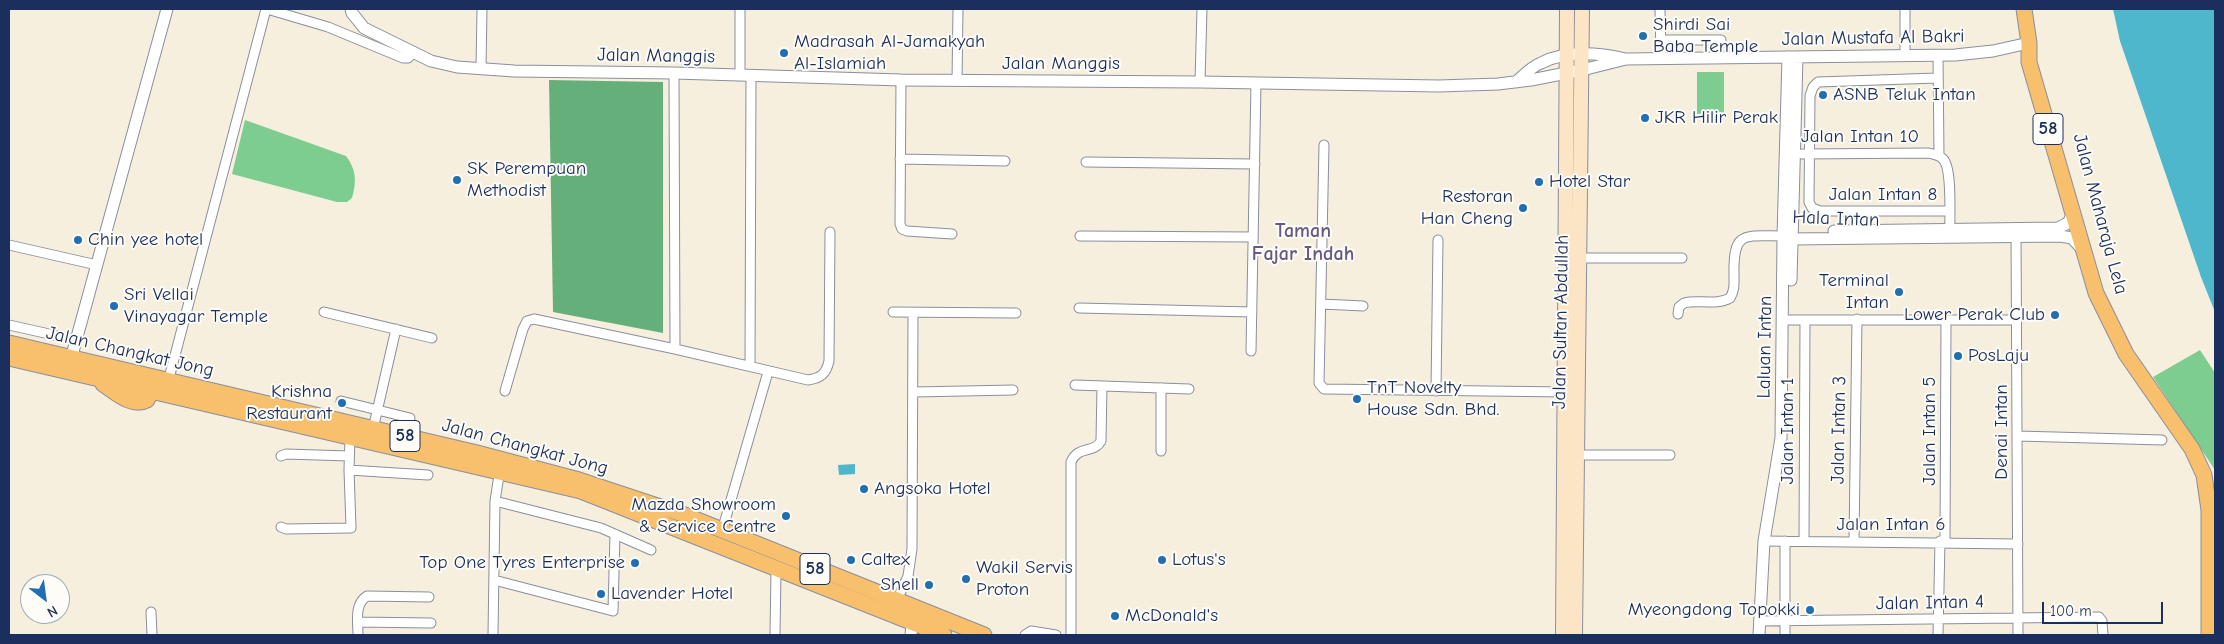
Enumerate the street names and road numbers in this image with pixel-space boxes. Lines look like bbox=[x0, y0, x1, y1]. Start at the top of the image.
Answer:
street label: Jalan Mustafa Al Bakri bbox=[1781, 25, 1965, 51]
street label: Jalan Manggis bbox=[597, 44, 715, 68]
street label: Jalan Manggis bbox=[1002, 53, 1120, 75]
road number: 58 bbox=[2033, 114, 2063, 144]
street label: Jalan Intan 10 bbox=[1801, 126, 1919, 148]
street label: Jalan Maharaja Lela bbox=[2068, 131, 2132, 297]
street label: Jalan Intan 8 bbox=[1829, 184, 1937, 206]
street label: Hala Intan bbox=[1792, 206, 1880, 232]
street label: Jalan Sultan Abdullah bbox=[1548, 235, 1574, 409]
street label: Laluan Intan bbox=[1753, 295, 1777, 399]
street label: Jalan Changkat Jong bbox=[44, 322, 216, 382]
street label: Jalan Intan 3 bbox=[1827, 376, 1851, 484]
street label: Jalan Intan 5 bbox=[1919, 376, 1941, 486]
street label: Jalan Intan 1 bbox=[1777, 378, 1799, 484]
street label: Denai Intan bbox=[1991, 384, 2013, 480]
street label: Jalan Changkat Jong bbox=[439, 414, 611, 480]
road number: 58 bbox=[390, 421, 420, 452]
street label: Jalan Intan 6 bbox=[1836, 514, 1946, 536]
road number: 58 bbox=[800, 554, 830, 584]
street label: Jalan Intan 4 bbox=[1876, 591, 1984, 615]

